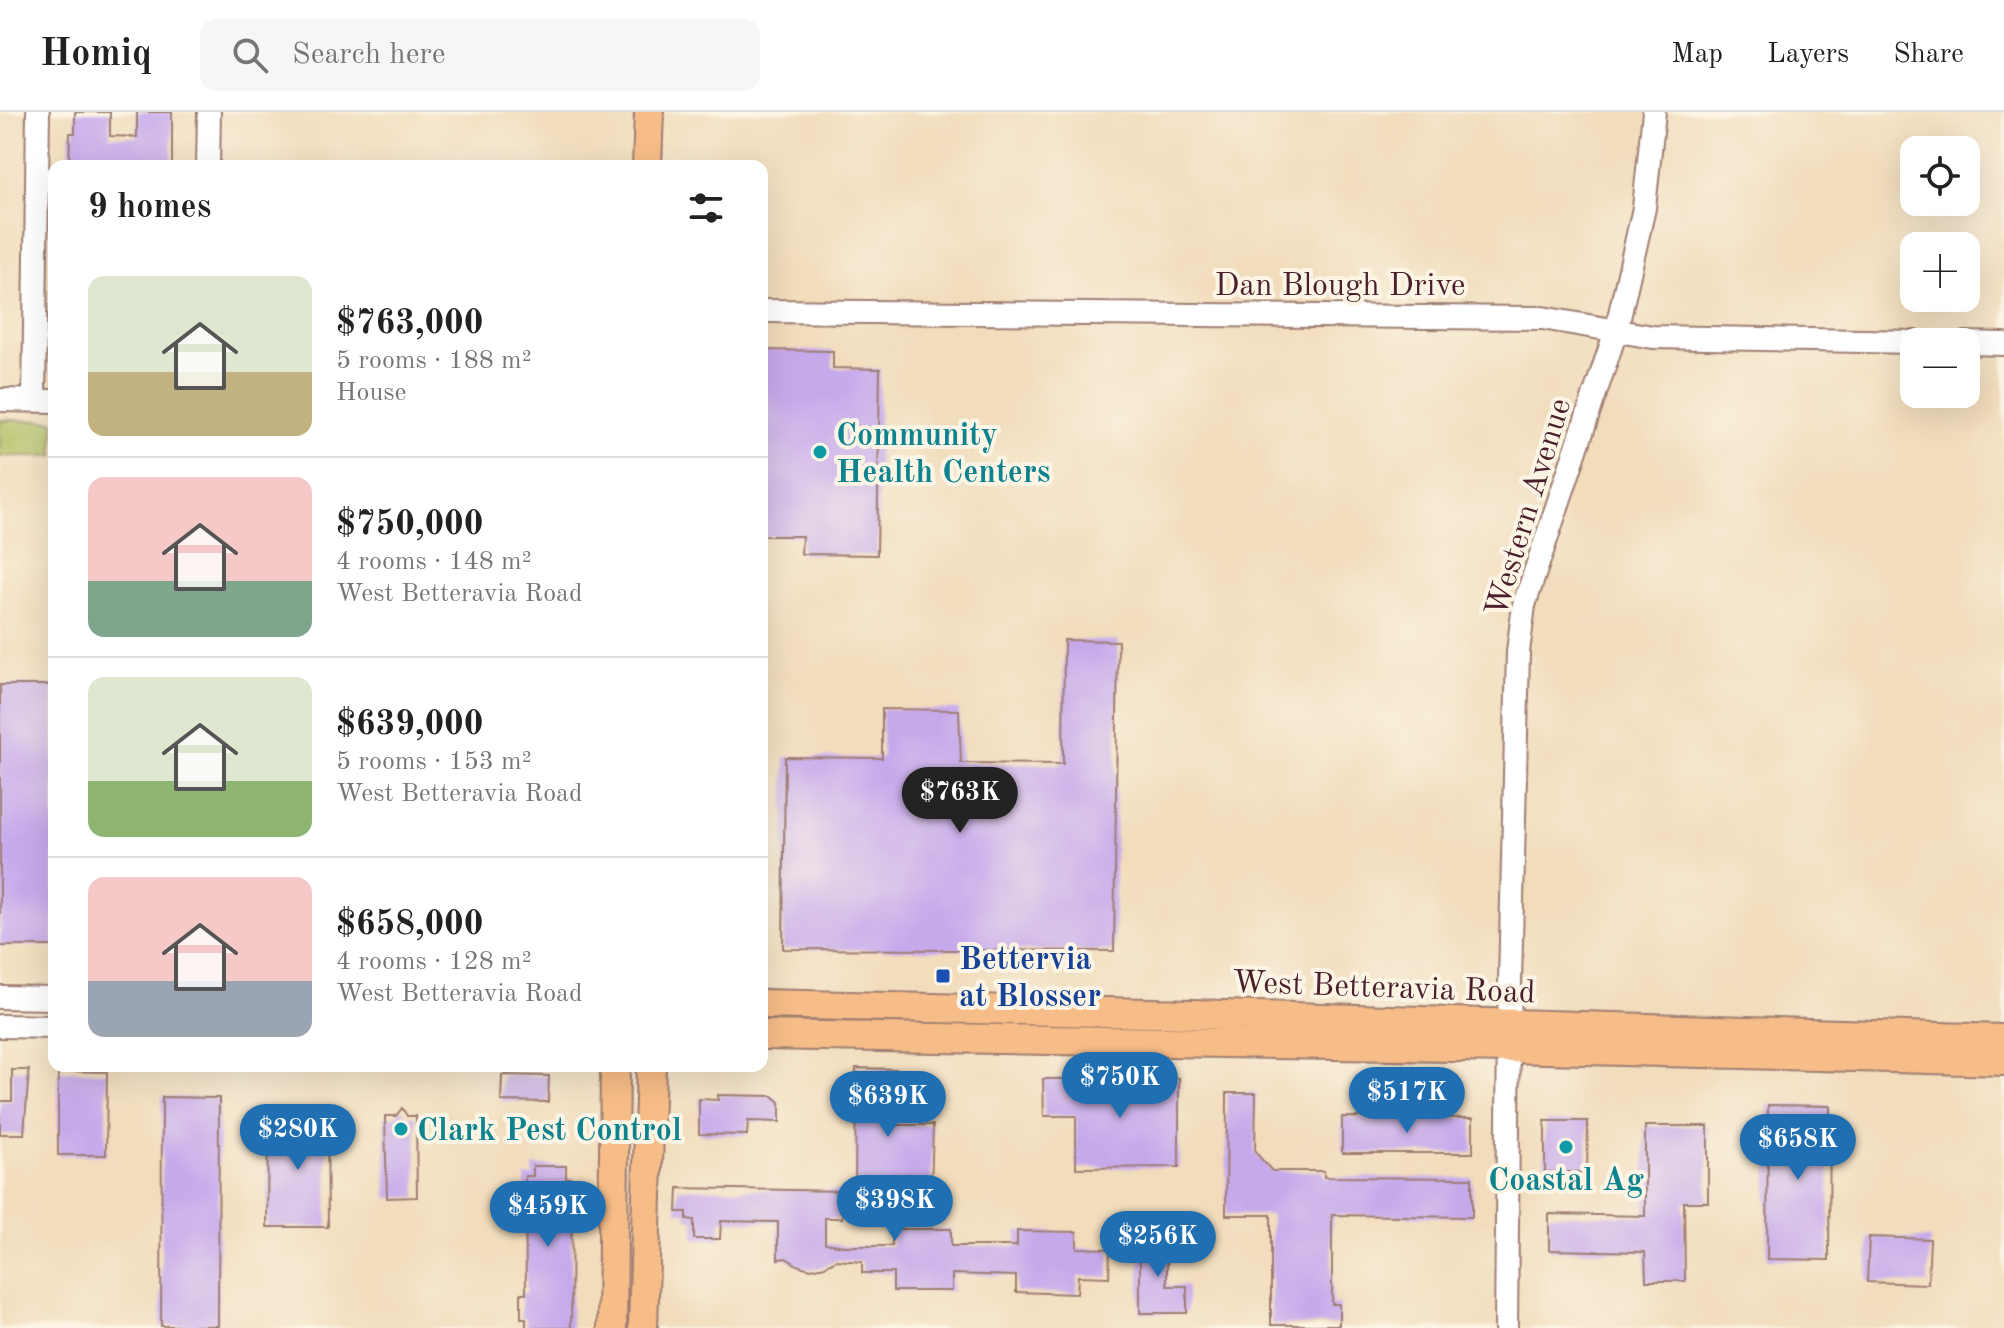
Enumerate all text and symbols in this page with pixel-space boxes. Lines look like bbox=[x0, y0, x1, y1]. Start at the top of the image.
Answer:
search box bbox=[200, 19, 760, 91]
icon: search bbox=[228, 33, 272, 77]
text: Homiq bbox=[40, 36, 152, 74]
text: Search here bbox=[292, 40, 446, 70]
text: Map bbox=[1671, 41, 1723, 69]
text: Layers bbox=[1767, 41, 1849, 69]
text: Share bbox=[1893, 41, 1964, 69]
map controls bbox=[1900, 136, 1980, 408]
button: locate bbox=[1900, 136, 1980, 216]
icon: filters bbox=[684, 186, 728, 230]
text: 9 homes bbox=[88, 191, 211, 225]
button: + bbox=[1900, 232, 1980, 312]
street label: Dan Blough Drive bbox=[1214, 271, 1466, 303]
text: $763,000 bbox=[336, 307, 484, 341]
icon: home bbox=[152, 308, 248, 404]
button: − bbox=[1900, 328, 1980, 408]
text: 5 rooms · 188 m² bbox=[336, 348, 532, 374]
text: House bbox=[336, 380, 407, 406]
street label: Western Avenue bbox=[1481, 395, 1578, 621]
place label: Community Health Centers bbox=[836, 421, 1051, 490]
marker: Community Health Centers bbox=[811, 443, 829, 461]
text: $750,000 bbox=[336, 508, 484, 542]
icon: home bbox=[152, 509, 248, 605]
text: 4 rooms · 148 m² bbox=[336, 549, 532, 575]
text: West Betteravia Road bbox=[336, 581, 582, 607]
text: $639,000 bbox=[336, 708, 484, 742]
icon: home bbox=[152, 709, 248, 805]
text: 5 rooms · 153 m² bbox=[336, 749, 532, 775]
pin: $763K bbox=[904, 767, 1016, 835]
text: $763K bbox=[920, 780, 1000, 806]
text: West Betteravia Road bbox=[336, 781, 582, 807]
text: $658,000 bbox=[336, 908, 484, 942]
icon: home bbox=[152, 909, 248, 1005]
place label: Bettervia at Blosser bbox=[959, 945, 1101, 1014]
text: 4 rooms · 128 m² bbox=[336, 949, 532, 975]
marker: Bettervia at Blosser bbox=[934, 967, 952, 985]
street label: West Betteravia Road bbox=[1232, 968, 1536, 1010]
text: West Betteravia Road bbox=[336, 981, 582, 1007]
pin: $750K bbox=[1064, 1052, 1176, 1120]
text: $750K bbox=[1080, 1065, 1160, 1091]
pin: $517K bbox=[1351, 1067, 1463, 1135]
pin: $639K bbox=[832, 1071, 944, 1139]
text: $517K bbox=[1367, 1080, 1447, 1106]
text: $639K bbox=[848, 1084, 928, 1110]
pin: $280K bbox=[242, 1104, 354, 1172]
pin: $658K bbox=[1742, 1114, 1854, 1182]
place label: Clark Pest Control bbox=[417, 1116, 682, 1148]
text: $280K bbox=[258, 1117, 338, 1143]
marker: Clark Pest Control bbox=[392, 1120, 410, 1138]
text: $658K bbox=[1758, 1127, 1838, 1153]
marker: Coastal Ag bbox=[1557, 1138, 1575, 1156]
place label: Coastal Ag bbox=[1488, 1166, 1644, 1198]
pin: $398K bbox=[839, 1175, 951, 1243]
pin: $459K bbox=[492, 1181, 604, 1249]
text: $398K bbox=[855, 1188, 935, 1214]
text: $459K bbox=[508, 1194, 588, 1220]
pin: $256K bbox=[1102, 1211, 1214, 1279]
text: $256K bbox=[1118, 1224, 1198, 1250]

